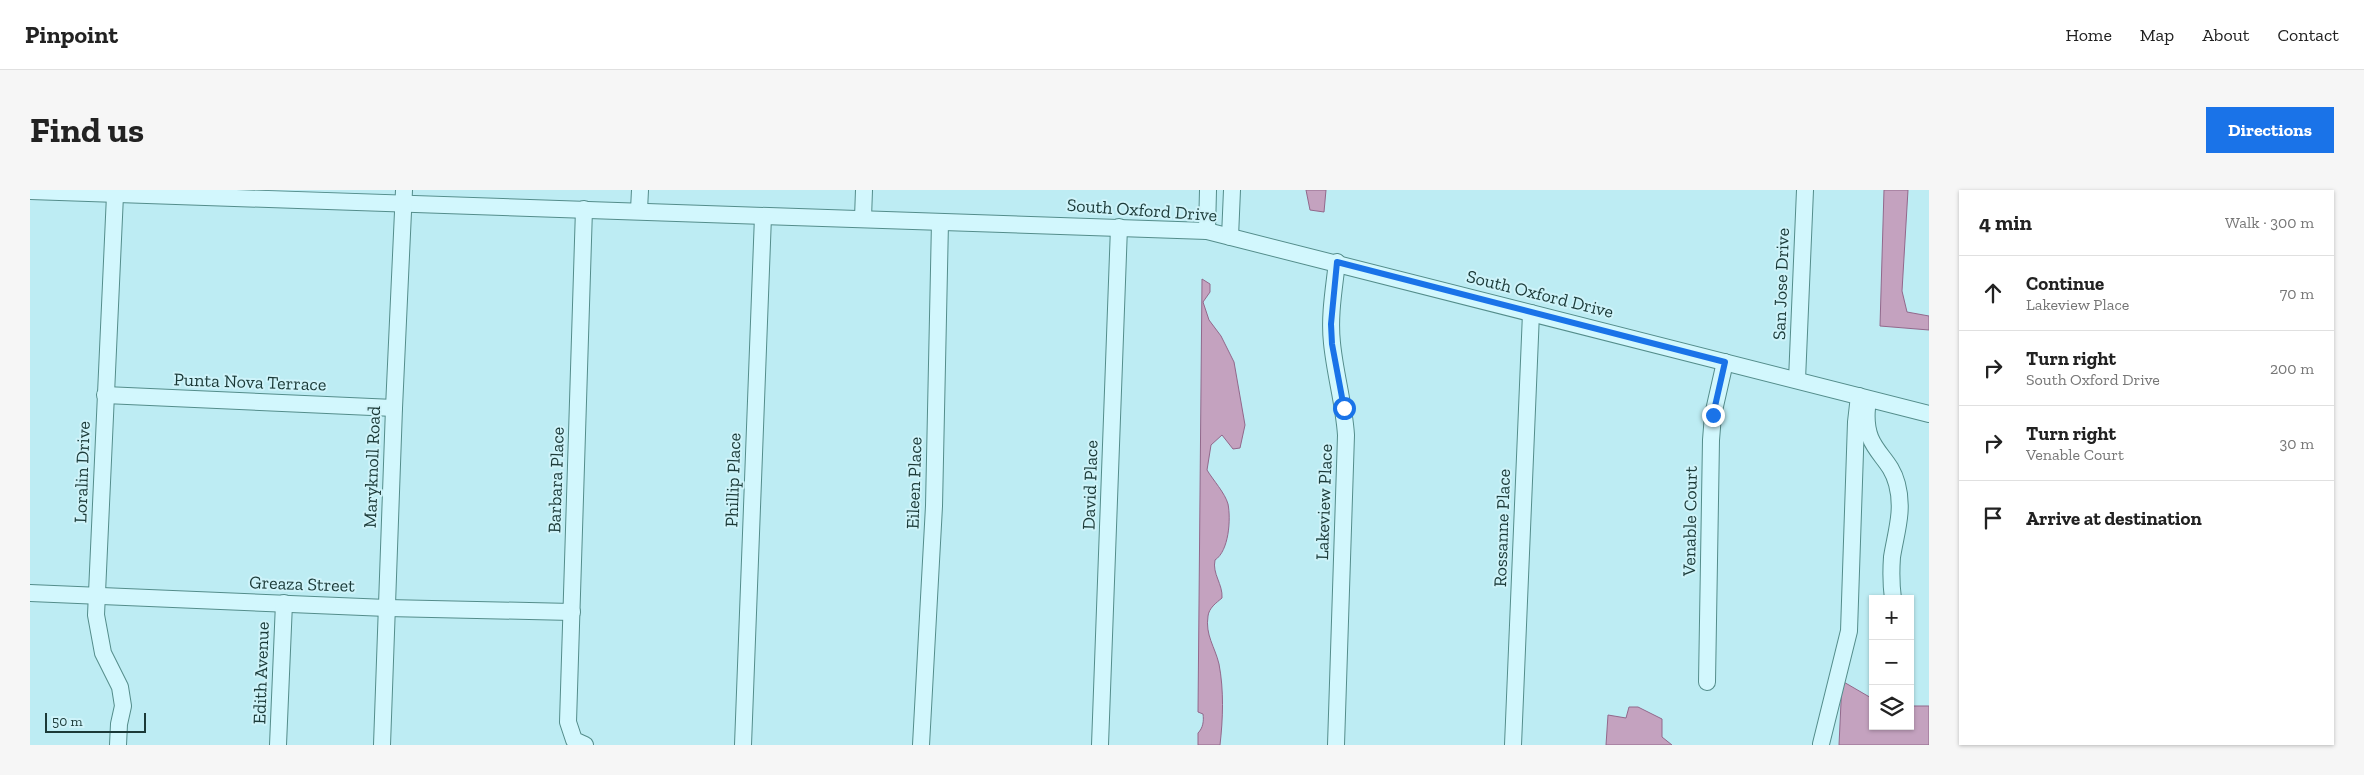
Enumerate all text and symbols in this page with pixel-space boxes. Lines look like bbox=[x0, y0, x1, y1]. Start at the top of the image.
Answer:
text: Pinpoint bbox=[25, 20, 118, 49]
text: Home bbox=[2065, 24, 2112, 46]
text: Map bbox=[2140, 24, 2174, 46]
text: About bbox=[2202, 24, 2249, 46]
text: Contact bbox=[2277, 24, 2339, 46]
button: Directions bbox=[2206, 107, 2334, 153]
text: Find us bbox=[30, 109, 144, 151]
street label: South Oxford Drive bbox=[1066, 194, 1218, 226]
text: 4 min bbox=[1979, 210, 2032, 235]
text: Walk · 300 m bbox=[2225, 213, 2314, 232]
street label: San Jose Drive bbox=[1768, 228, 1794, 340]
street label: South Oxford Drive bbox=[1464, 265, 1616, 323]
text: Continue bbox=[2026, 272, 2104, 295]
icon: ahead bbox=[1979, 279, 2007, 307]
text: 70 m bbox=[2280, 284, 2314, 303]
text: Lakeview Place bbox=[2026, 295, 2129, 314]
text: Turn right bbox=[2026, 347, 2116, 370]
icon: right bbox=[1979, 354, 2007, 382]
text: 200 m bbox=[2270, 359, 2314, 378]
street label: Punta Nova Terrace bbox=[173, 368, 327, 396]
text: South Oxford Drive bbox=[2026, 370, 2160, 389]
route start bbox=[1333, 397, 1356, 420]
route end bbox=[1702, 404, 1725, 427]
street label: Maryknoll Road bbox=[359, 405, 385, 528]
street label: Loralin Drive bbox=[69, 421, 95, 523]
text: Turn right bbox=[2026, 422, 2116, 445]
street label: Barbara Place bbox=[543, 426, 569, 534]
icon: right bbox=[1979, 429, 2007, 457]
street label: Phillip Place bbox=[720, 432, 746, 528]
text: 30 m bbox=[2280, 434, 2314, 453]
street label: Eileen Place bbox=[901, 436, 927, 530]
street label: David Place bbox=[1077, 440, 1103, 530]
street label: Lakeview Place bbox=[1311, 444, 1337, 560]
text: Venable Court bbox=[2026, 445, 2124, 464]
street label: Venable Court bbox=[1678, 465, 1702, 577]
street label: Rossanne Place bbox=[1489, 468, 1515, 588]
icon: arrive bbox=[1979, 504, 2007, 532]
text: Arrive at destination bbox=[2026, 507, 2202, 530]
street label: Greaza Street bbox=[249, 571, 356, 597]
map controls bbox=[1869, 595, 1914, 730]
button: + bbox=[1869, 595, 1914, 640]
street label: Edith Avenue bbox=[248, 621, 274, 725]
button: − bbox=[1869, 640, 1914, 685]
button: layers bbox=[1869, 685, 1914, 730]
scale bar bbox=[45, 710, 146, 733]
text: 50 m bbox=[52, 713, 83, 730]

